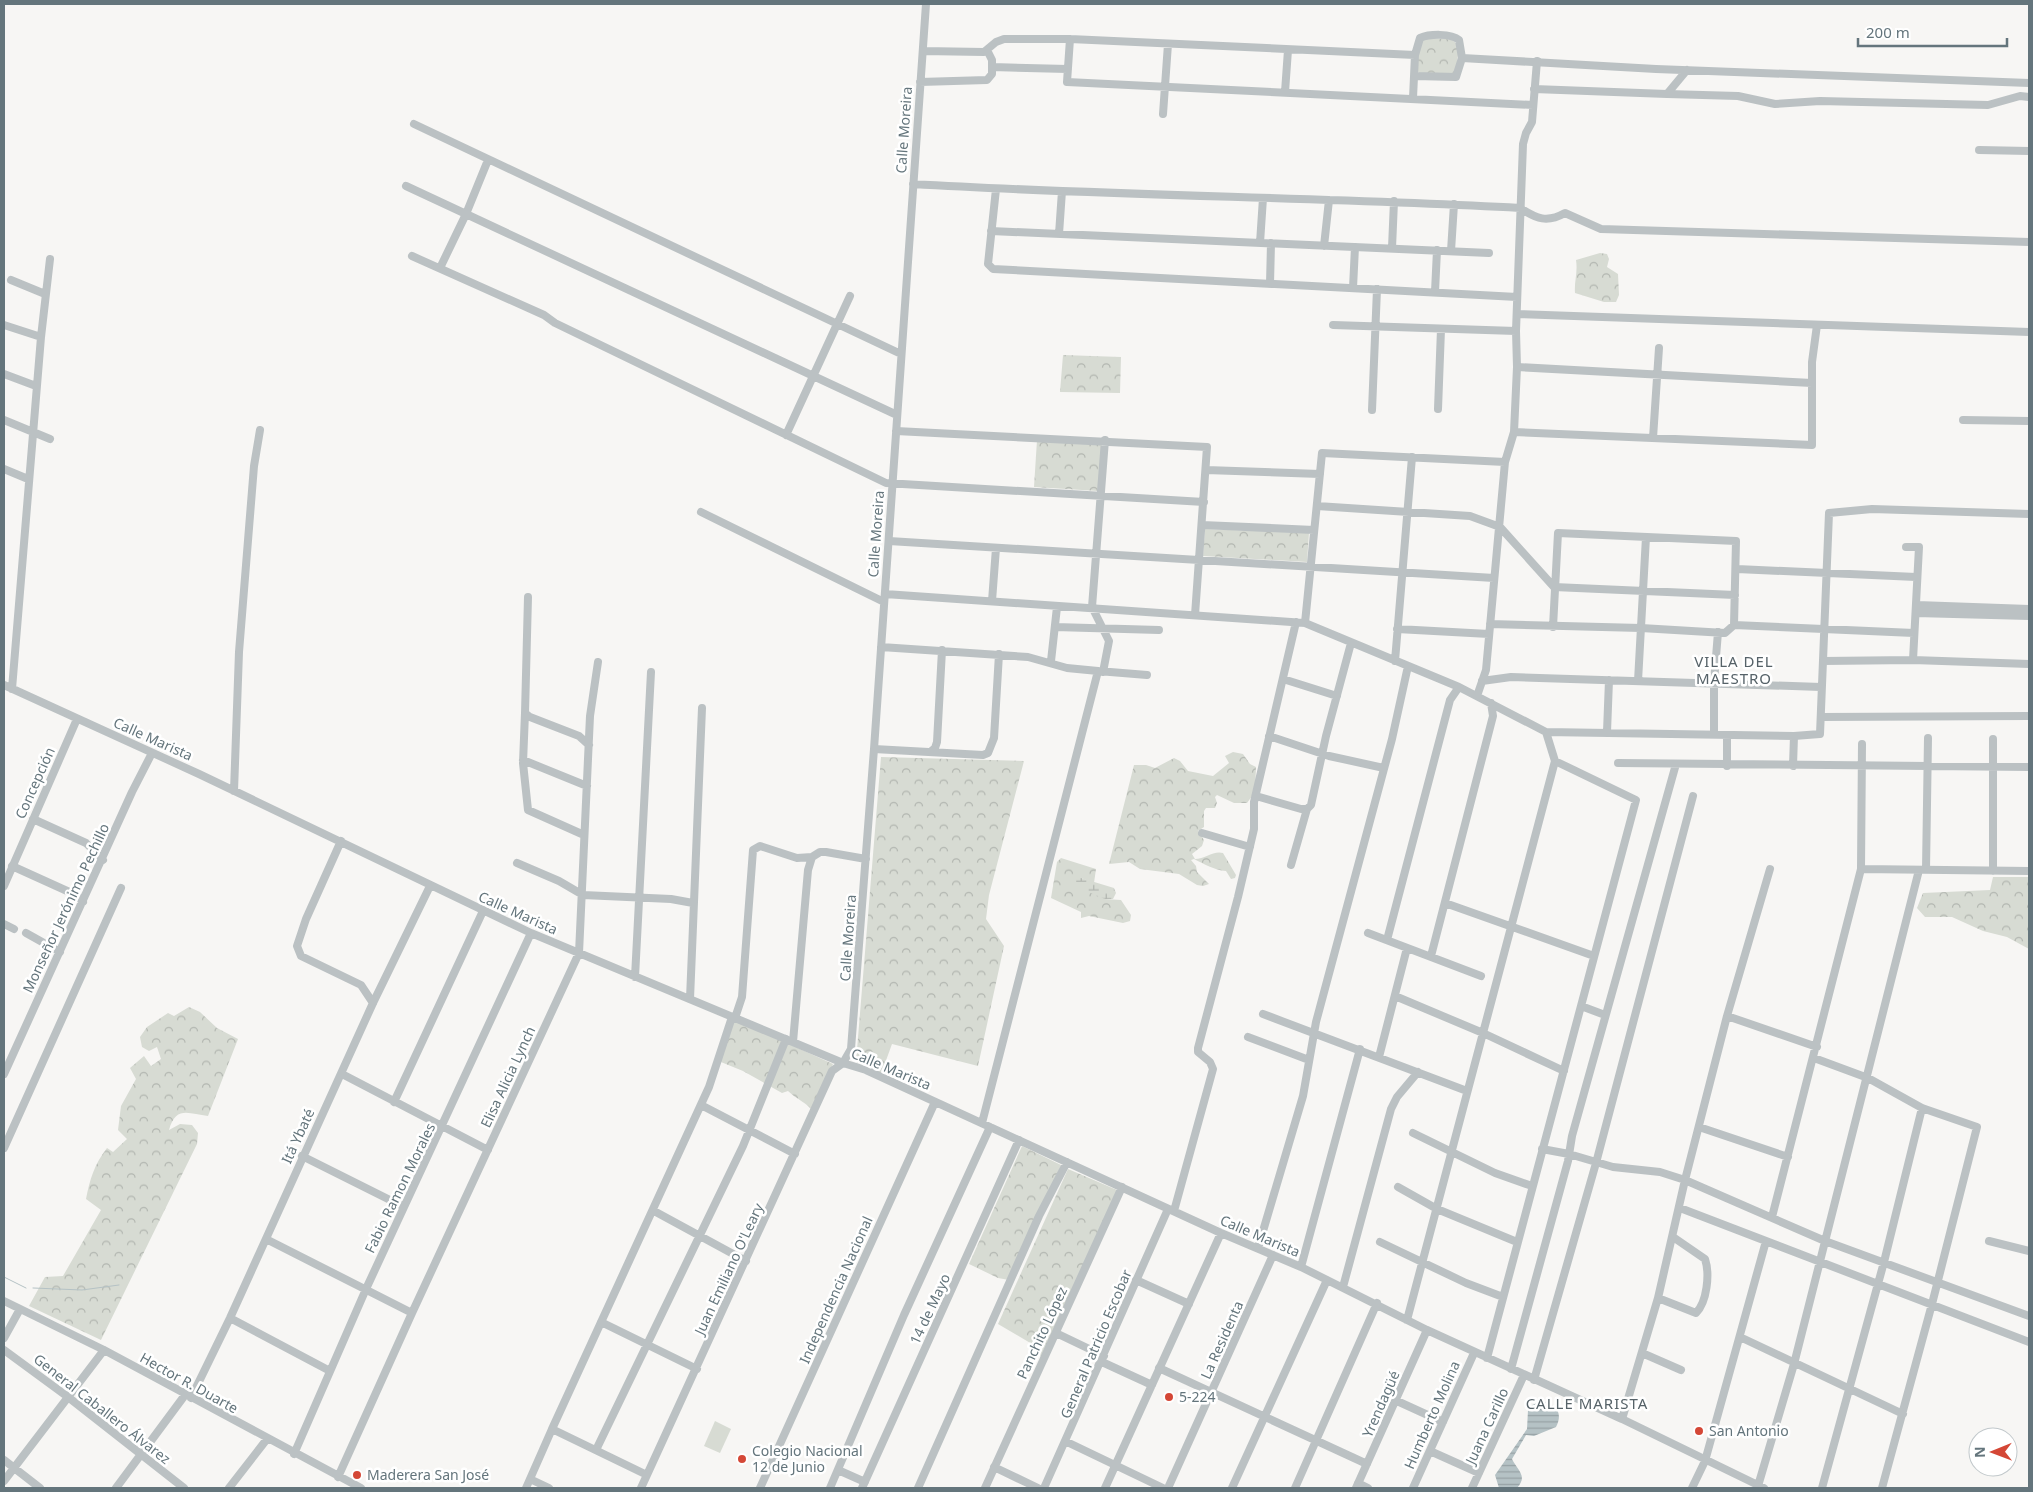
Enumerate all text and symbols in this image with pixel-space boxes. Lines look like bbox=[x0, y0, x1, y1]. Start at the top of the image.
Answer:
scale bar bbox=[1858, 15, 2007, 47]
text: 200 m bbox=[1866, 22, 1910, 42]
street label: Calle Moreira bbox=[891, 86, 916, 174]
street label: Calle Moreira bbox=[863, 490, 888, 578]
district label: VILLA DEL MAESTRO bbox=[1694, 651, 1774, 688]
street label: Calle Marista bbox=[110, 713, 196, 765]
street label: Concepción bbox=[10, 744, 59, 822]
street label: Monseñor Jerónimo Pechillo bbox=[18, 820, 113, 996]
street label: Calle Marista bbox=[475, 887, 561, 939]
street label: Calle Moreira bbox=[835, 894, 860, 982]
street label: Elisa Alicia Lynch bbox=[476, 1023, 539, 1131]
street label: Calle Marista bbox=[848, 1043, 934, 1094]
street label: Itá Ybaté bbox=[277, 1105, 319, 1166]
street label: Fabio Ramon Morales bbox=[360, 1119, 439, 1256]
street label: Juan Emiliano O'Leary bbox=[689, 1199, 768, 1339]
street label: Calle Marista bbox=[1217, 1210, 1303, 1261]
street label: Independencia Nacional bbox=[794, 1213, 877, 1367]
street label: General Patricio Escobar bbox=[1055, 1266, 1136, 1421]
street label: 14 de Mayo bbox=[905, 1270, 954, 1347]
street label: Panchito López bbox=[1012, 1283, 1071, 1382]
street label: La Residenta bbox=[1196, 1298, 1247, 1382]
street label: Hector R. Duarte bbox=[137, 1348, 242, 1417]
street label: General Caballero Álvarez bbox=[30, 1349, 175, 1468]
street label: Humberto Molina bbox=[1399, 1358, 1464, 1472]
street label: Yrendagüé bbox=[1357, 1367, 1404, 1440]
street label: Juana Carillo bbox=[1460, 1384, 1513, 1469]
place label: 5-224 bbox=[1179, 1387, 1216, 1406]
marker: 5-224 bbox=[1163, 1391, 1175, 1403]
district label: CALLE MARISTA bbox=[1526, 1393, 1648, 1413]
place label: San Antonio bbox=[1709, 1421, 1789, 1440]
marker: San Antonio bbox=[1693, 1425, 1705, 1437]
north arrow bbox=[1968, 1427, 2018, 1477]
place label: Colegio Nacional 12 de Junio bbox=[752, 1441, 863, 1476]
text: N bbox=[1970, 1446, 1989, 1458]
marker: Colegio Nacional 12 de Junio bbox=[736, 1453, 748, 1465]
place label: Maderera San José bbox=[367, 1465, 489, 1484]
marker: Maderera San José bbox=[351, 1469, 363, 1481]

